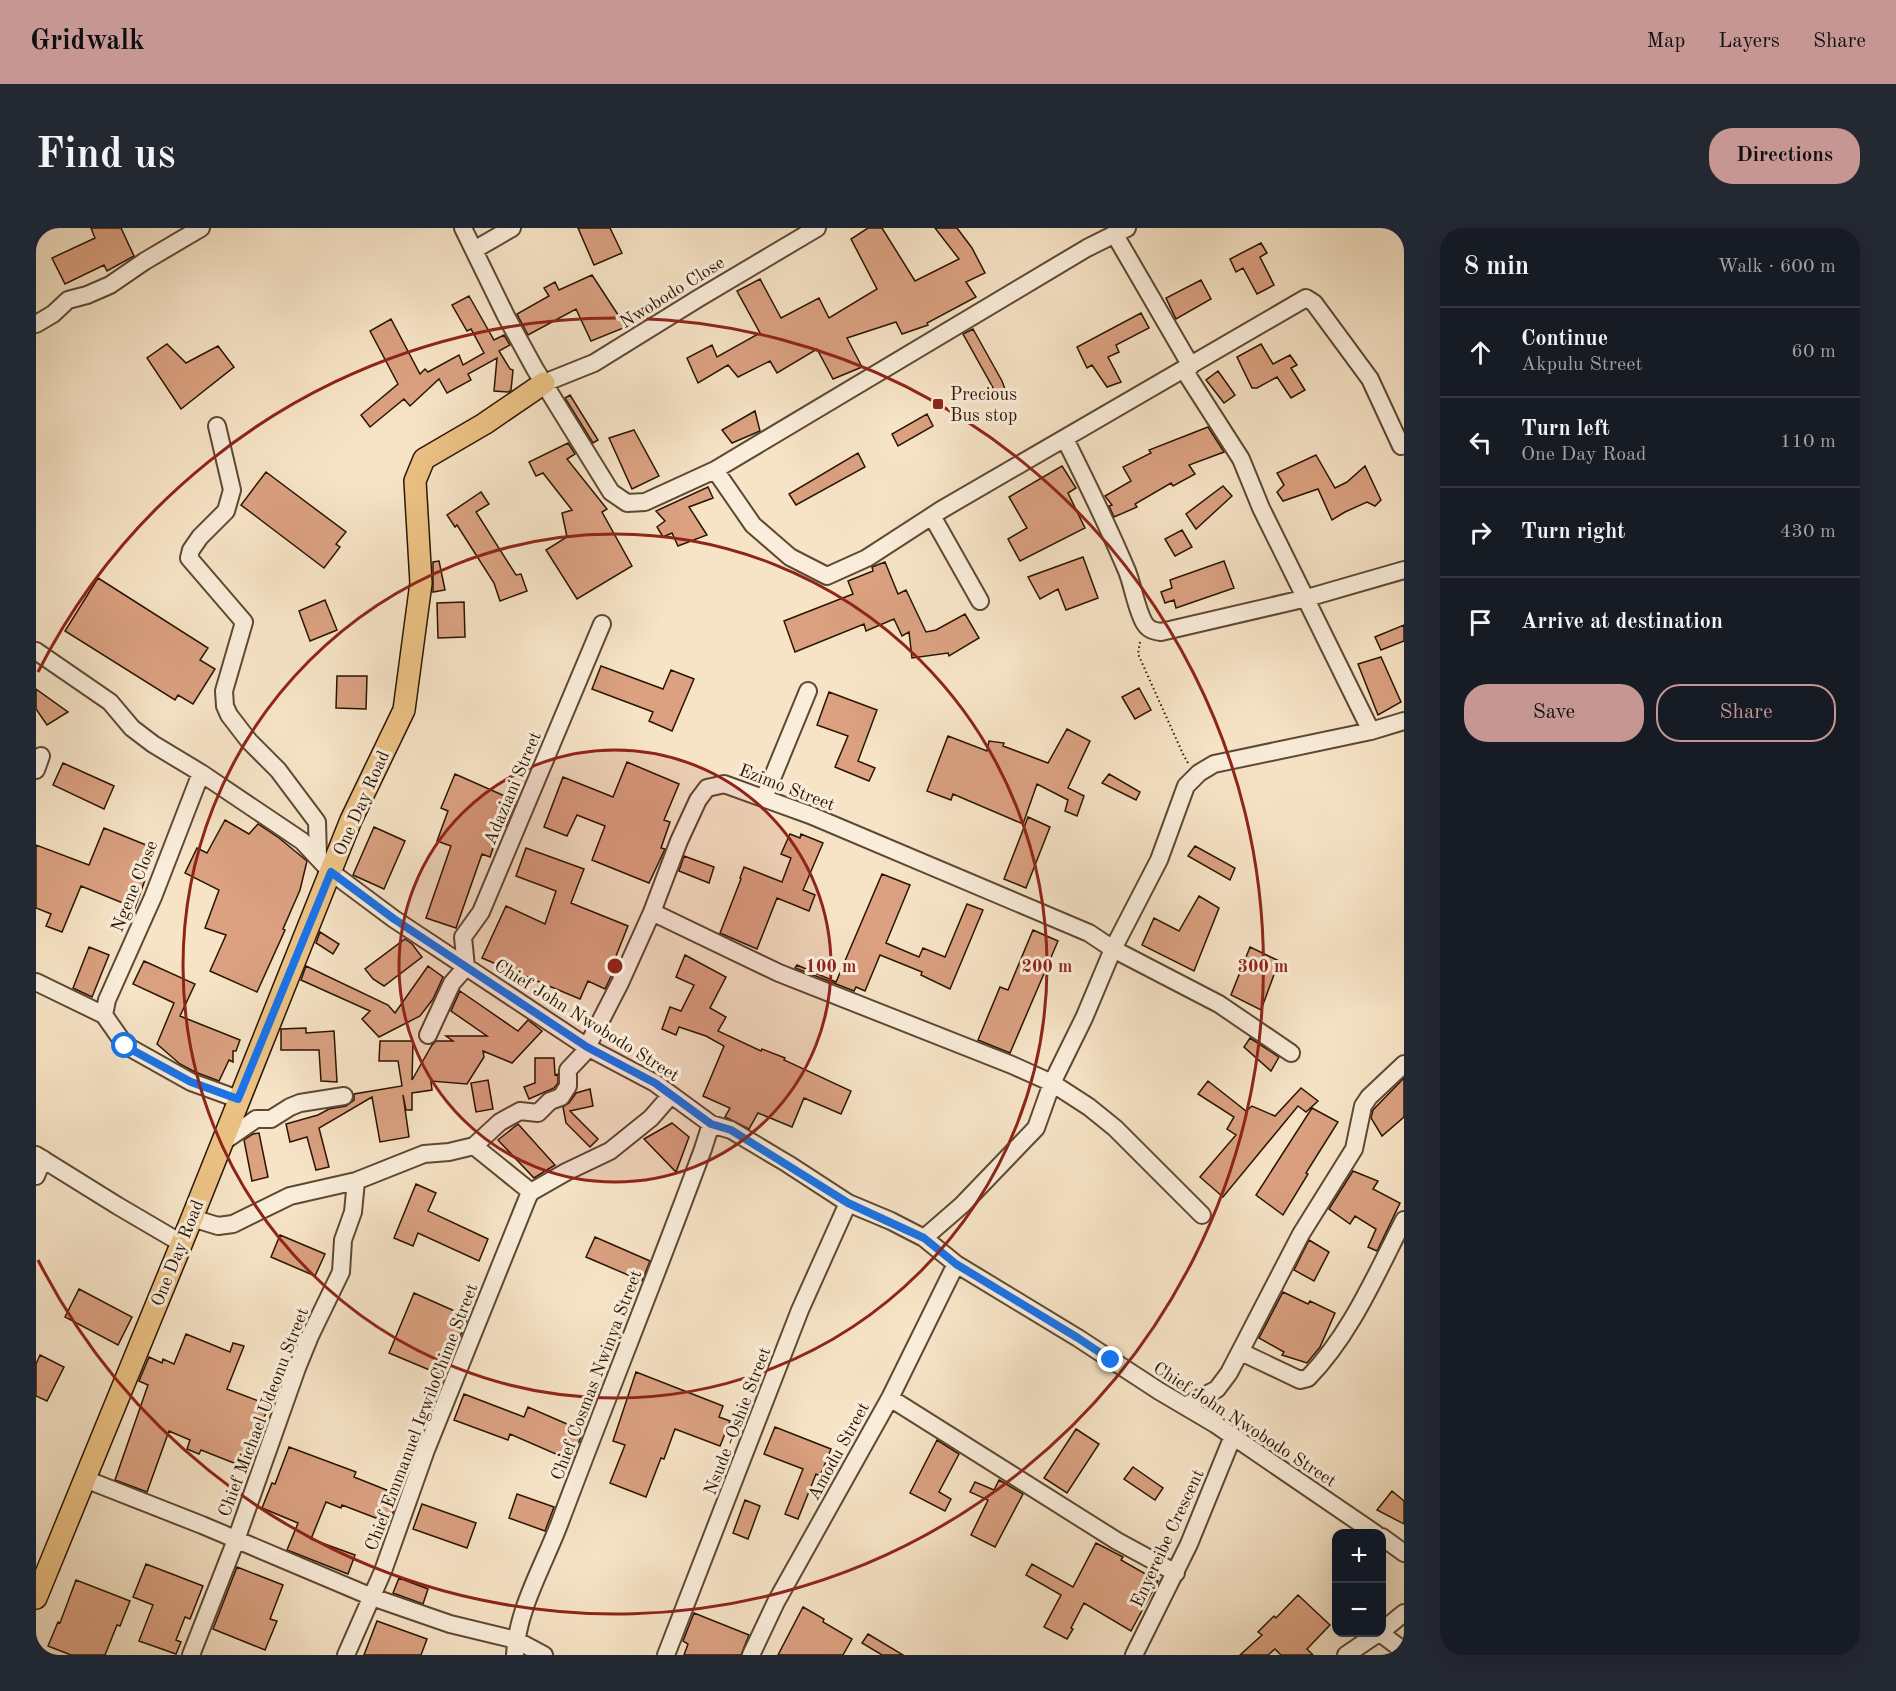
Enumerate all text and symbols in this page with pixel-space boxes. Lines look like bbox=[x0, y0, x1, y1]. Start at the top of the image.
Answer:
text: Gridwalk bbox=[30, 28, 145, 56]
text: Map bbox=[1646, 31, 1685, 52]
text: Layers bbox=[1718, 31, 1780, 52]
text: Share bbox=[1813, 31, 1866, 52]
button: Directions bbox=[1709, 128, 1860, 184]
text: Find us bbox=[36, 135, 175, 177]
street label: Nwobodo Close bbox=[617, 254, 728, 332]
text: 8 min bbox=[1464, 254, 1529, 280]
text: Walk · 600 m bbox=[1717, 257, 1836, 277]
text: Continue bbox=[1521, 328, 1608, 350]
icon: ahead bbox=[1464, 336, 1497, 369]
text: 60 m bbox=[1791, 342, 1836, 362]
text: Akpulu Street bbox=[1521, 355, 1642, 375]
place label: Precious Bus stop bbox=[950, 386, 1017, 425]
marker: Precious Bus stop bbox=[931, 397, 945, 411]
text: Turn left bbox=[1521, 418, 1610, 440]
icon: left bbox=[1464, 426, 1497, 459]
text: 110 m bbox=[1780, 432, 1836, 452]
text: One Day Road bbox=[1521, 445, 1647, 465]
icon: right bbox=[1464, 516, 1497, 549]
text: Turn right bbox=[1521, 521, 1625, 543]
text: 430 m bbox=[1780, 522, 1836, 542]
icon: arrive bbox=[1464, 606, 1497, 639]
text: Arrive at destination bbox=[1521, 611, 1723, 633]
button: Save bbox=[1464, 684, 1644, 742]
button: Share bbox=[1656, 684, 1836, 742]
street label: Adaziani Street bbox=[481, 729, 545, 848]
street label: One Day Road bbox=[331, 748, 393, 859]
street label: Ezimo Street bbox=[736, 761, 837, 814]
street label: Ngene Close bbox=[108, 838, 161, 935]
street label: Chief John Nwobodo Street bbox=[491, 956, 682, 1085]
centre of rings bbox=[605, 956, 625, 976]
text: 100 m bbox=[806, 958, 856, 976]
text: 200 m bbox=[1022, 958, 1072, 976]
text: 300 m bbox=[1238, 958, 1288, 976]
route start bbox=[111, 1032, 137, 1058]
street label: One Day Road bbox=[148, 1198, 207, 1309]
street label: Chief Cosmas Nwinya Street bbox=[548, 1268, 645, 1483]
street label: Chief Emmanuel IgwiloChime Street bbox=[362, 1281, 481, 1554]
street label: Chief Michael Udeonu Street bbox=[216, 1305, 312, 1519]
street label: Nsude -Oshie Street bbox=[701, 1345, 774, 1498]
route end bbox=[1097, 1346, 1123, 1372]
street label: Chief John Nwobodo Street bbox=[1150, 1359, 1339, 1491]
street label: Amodu Street bbox=[805, 1400, 873, 1503]
street label: Enyereibe Crescent bbox=[1128, 1467, 1208, 1610]
map controls bbox=[1332, 1529, 1386, 1637]
button: + bbox=[1332, 1529, 1386, 1583]
button: − bbox=[1332, 1583, 1386, 1637]

